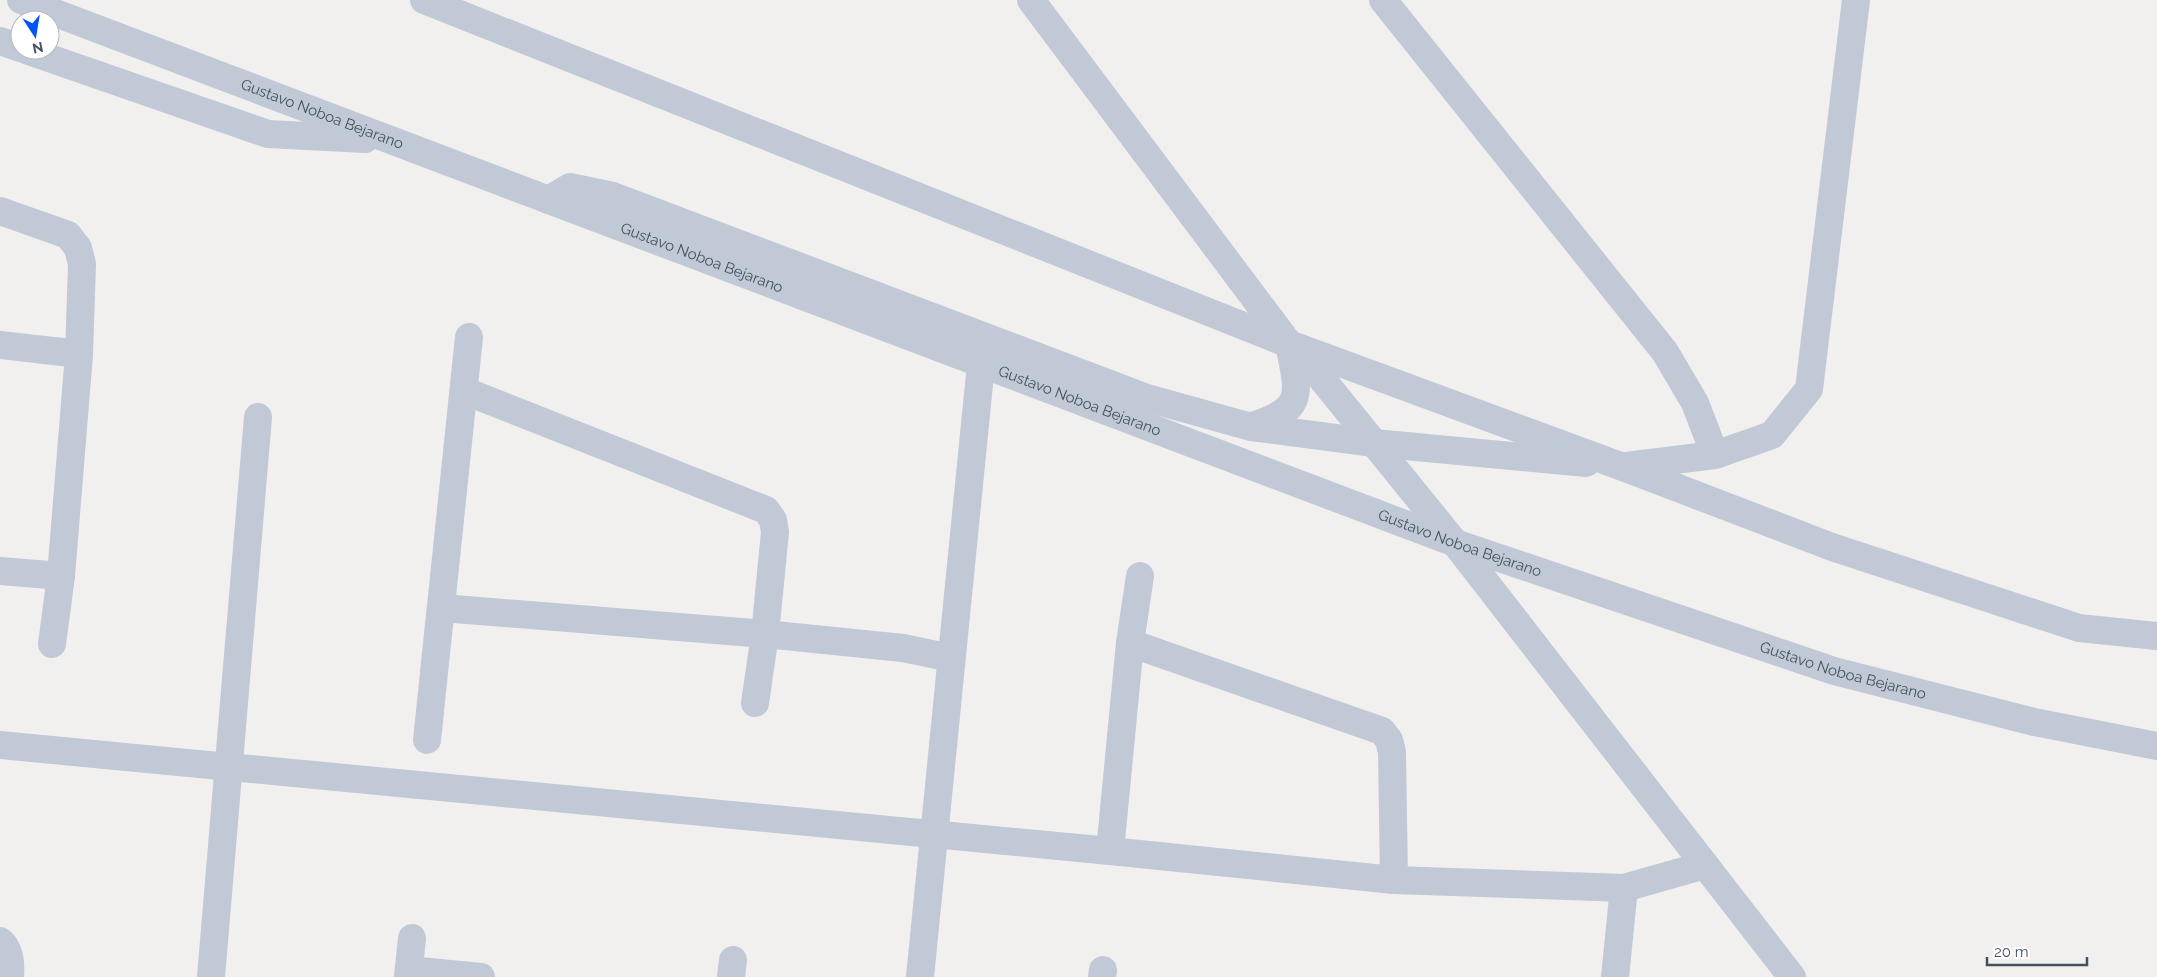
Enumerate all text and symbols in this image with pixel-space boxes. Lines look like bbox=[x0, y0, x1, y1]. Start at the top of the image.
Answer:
north arrow bbox=[10, 10, 60, 60]
text: N bbox=[31, 39, 45, 57]
street label: Gustavo Noboa Bejarano bbox=[238, 75, 406, 153]
street label: Gustavo Noboa Bejarano bbox=[618, 219, 786, 297]
street label: Gustavo Noboa Bejarano bbox=[996, 362, 1164, 440]
street label: Gustavo Noboa Bejarano bbox=[1375, 506, 1544, 581]
street label: Gustavo Noboa Bejarano bbox=[1758, 638, 1928, 703]
scale bar bbox=[1987, 934, 2087, 966]
text: 20 m bbox=[1994, 943, 2029, 961]

